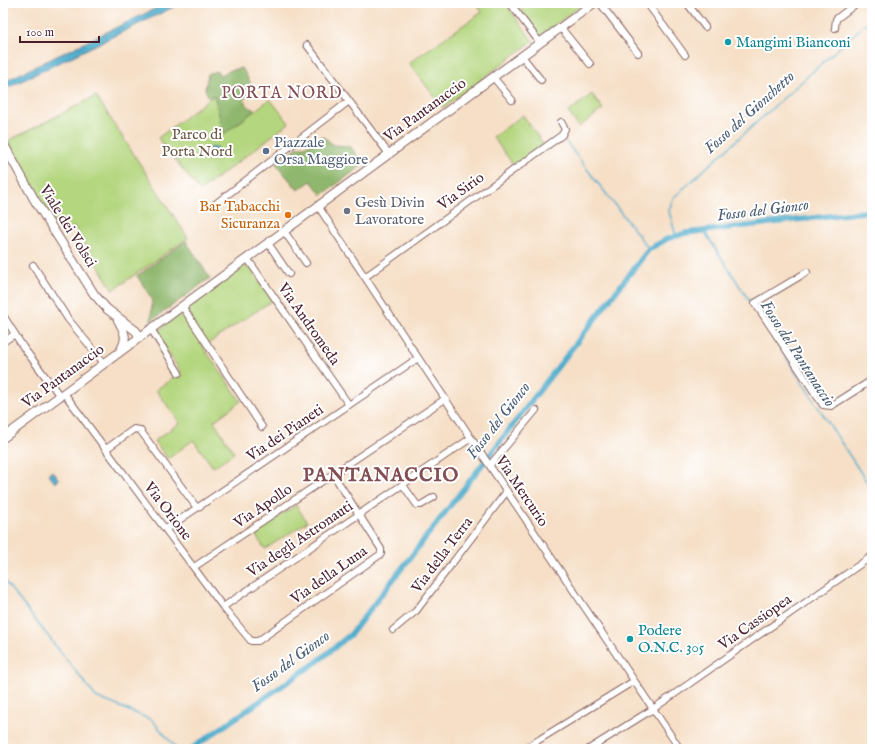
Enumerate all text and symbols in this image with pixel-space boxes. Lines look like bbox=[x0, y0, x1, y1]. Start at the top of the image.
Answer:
scale bar bbox=[20, 18, 99, 44]
text: 100 m bbox=[26, 25, 54, 40]
place label: Mangimi Bianconi bbox=[736, 33, 851, 52]
marker: Mangimi Bianconi bbox=[723, 37, 733, 47]
water label: Fosso del Gionchetto bbox=[701, 67, 799, 159]
street label: Via Pantanaccio bbox=[379, 74, 470, 147]
district label: PORTA NORD bbox=[221, 84, 343, 104]
park label: Parco di Porta Nord bbox=[162, 125, 233, 161]
place label: Piazzale Orsa Maggiore bbox=[274, 133, 368, 169]
marker: Piazzale Orsa Maggiore bbox=[261, 146, 271, 156]
street label: Via Sirio bbox=[433, 168, 488, 215]
street label: Viale dei Volsci bbox=[35, 180, 101, 271]
place label: Gesù Divin Lavoratore bbox=[355, 193, 425, 229]
water label: Fosso del Gionco bbox=[716, 195, 810, 227]
place label: Bar Tabacchi Sicuranza bbox=[199, 197, 281, 233]
marker: Gesù Divin Lavoratore bbox=[342, 206, 352, 216]
marker: Bar Tabacchi Sicuranza bbox=[283, 210, 293, 220]
street label: Via Andromeda bbox=[273, 278, 345, 369]
water label: Fosso del Pantanaccio bbox=[755, 297, 839, 411]
street label: Via Pantanaccio bbox=[17, 340, 108, 413]
water label: Fosso del Gionco bbox=[463, 378, 535, 464]
street label: Via dei Pianeti bbox=[242, 400, 327, 466]
street label: Via Mercurio bbox=[491, 451, 553, 530]
district label: PANTANACCIO bbox=[303, 464, 459, 488]
street label: Via Orione bbox=[139, 477, 196, 544]
street label: Via Apollo bbox=[229, 480, 296, 533]
street label: Via degli Astronauti bbox=[243, 497, 357, 582]
street label: Via della Terra bbox=[407, 513, 477, 598]
street label: Via della Luna bbox=[286, 541, 371, 609]
street label: Via Cassiopea bbox=[714, 590, 796, 655]
place label: Podere O.N.C. 305 bbox=[638, 621, 705, 657]
water label: Fosso del Gionco bbox=[248, 627, 334, 697]
marker: Podere O.N.C. 305 bbox=[625, 634, 635, 644]

